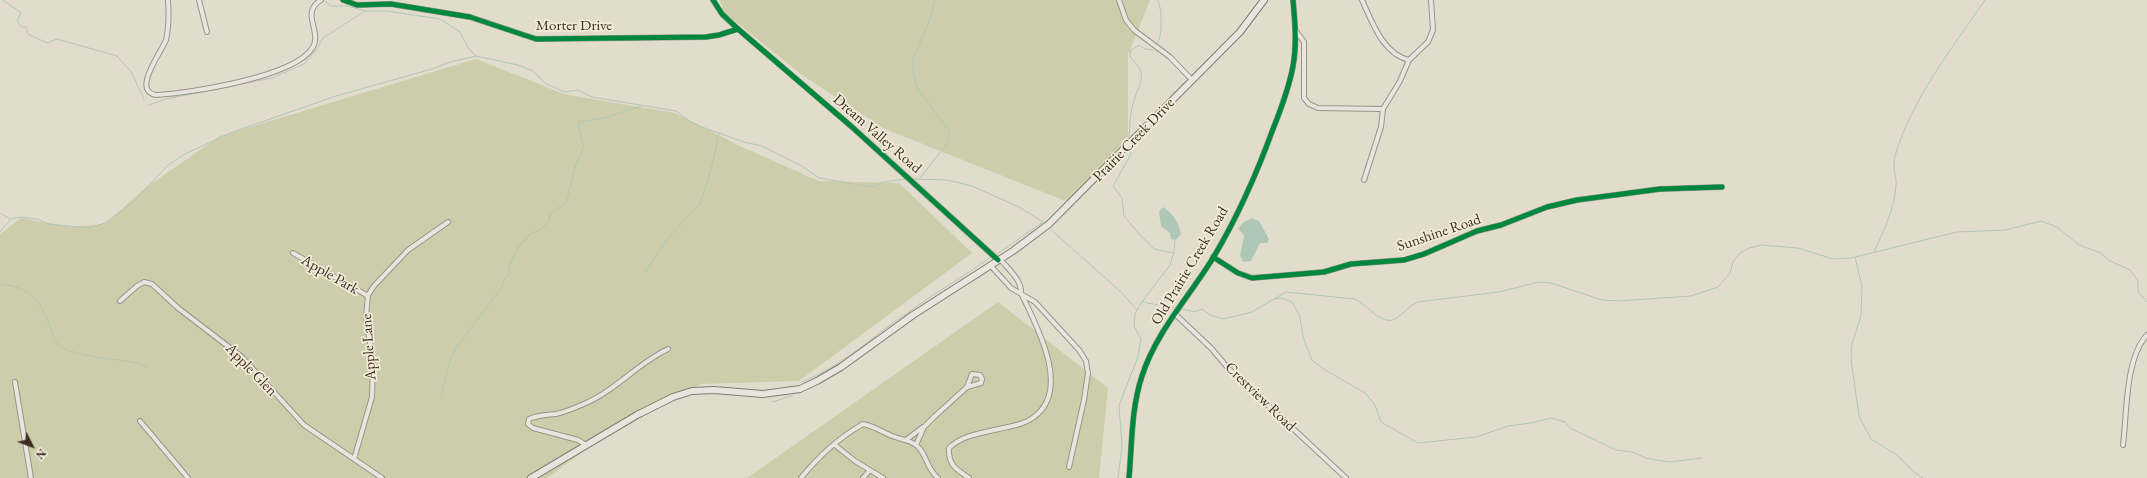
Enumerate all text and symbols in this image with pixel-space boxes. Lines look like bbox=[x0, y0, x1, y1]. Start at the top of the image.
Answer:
street label: Morter Drive bbox=[536, 17, 612, 35]
street label: Dream Valley Road bbox=[829, 91, 925, 177]
street label: Prairie Creek Drive bbox=[1089, 94, 1179, 186]
street label: Old Prairie Creek Road bbox=[1148, 204, 1232, 328]
street label: Sunshine Road bbox=[1395, 210, 1483, 256]
street label: Apple Park bbox=[298, 251, 362, 299]
street label: Apple Lane bbox=[358, 313, 380, 381]
street label: Apple Glen bbox=[221, 340, 281, 400]
street label: Crestview Road bbox=[1221, 359, 1299, 435]
north arrow bbox=[12, 426, 52, 466]
text: N bbox=[33, 446, 49, 462]

